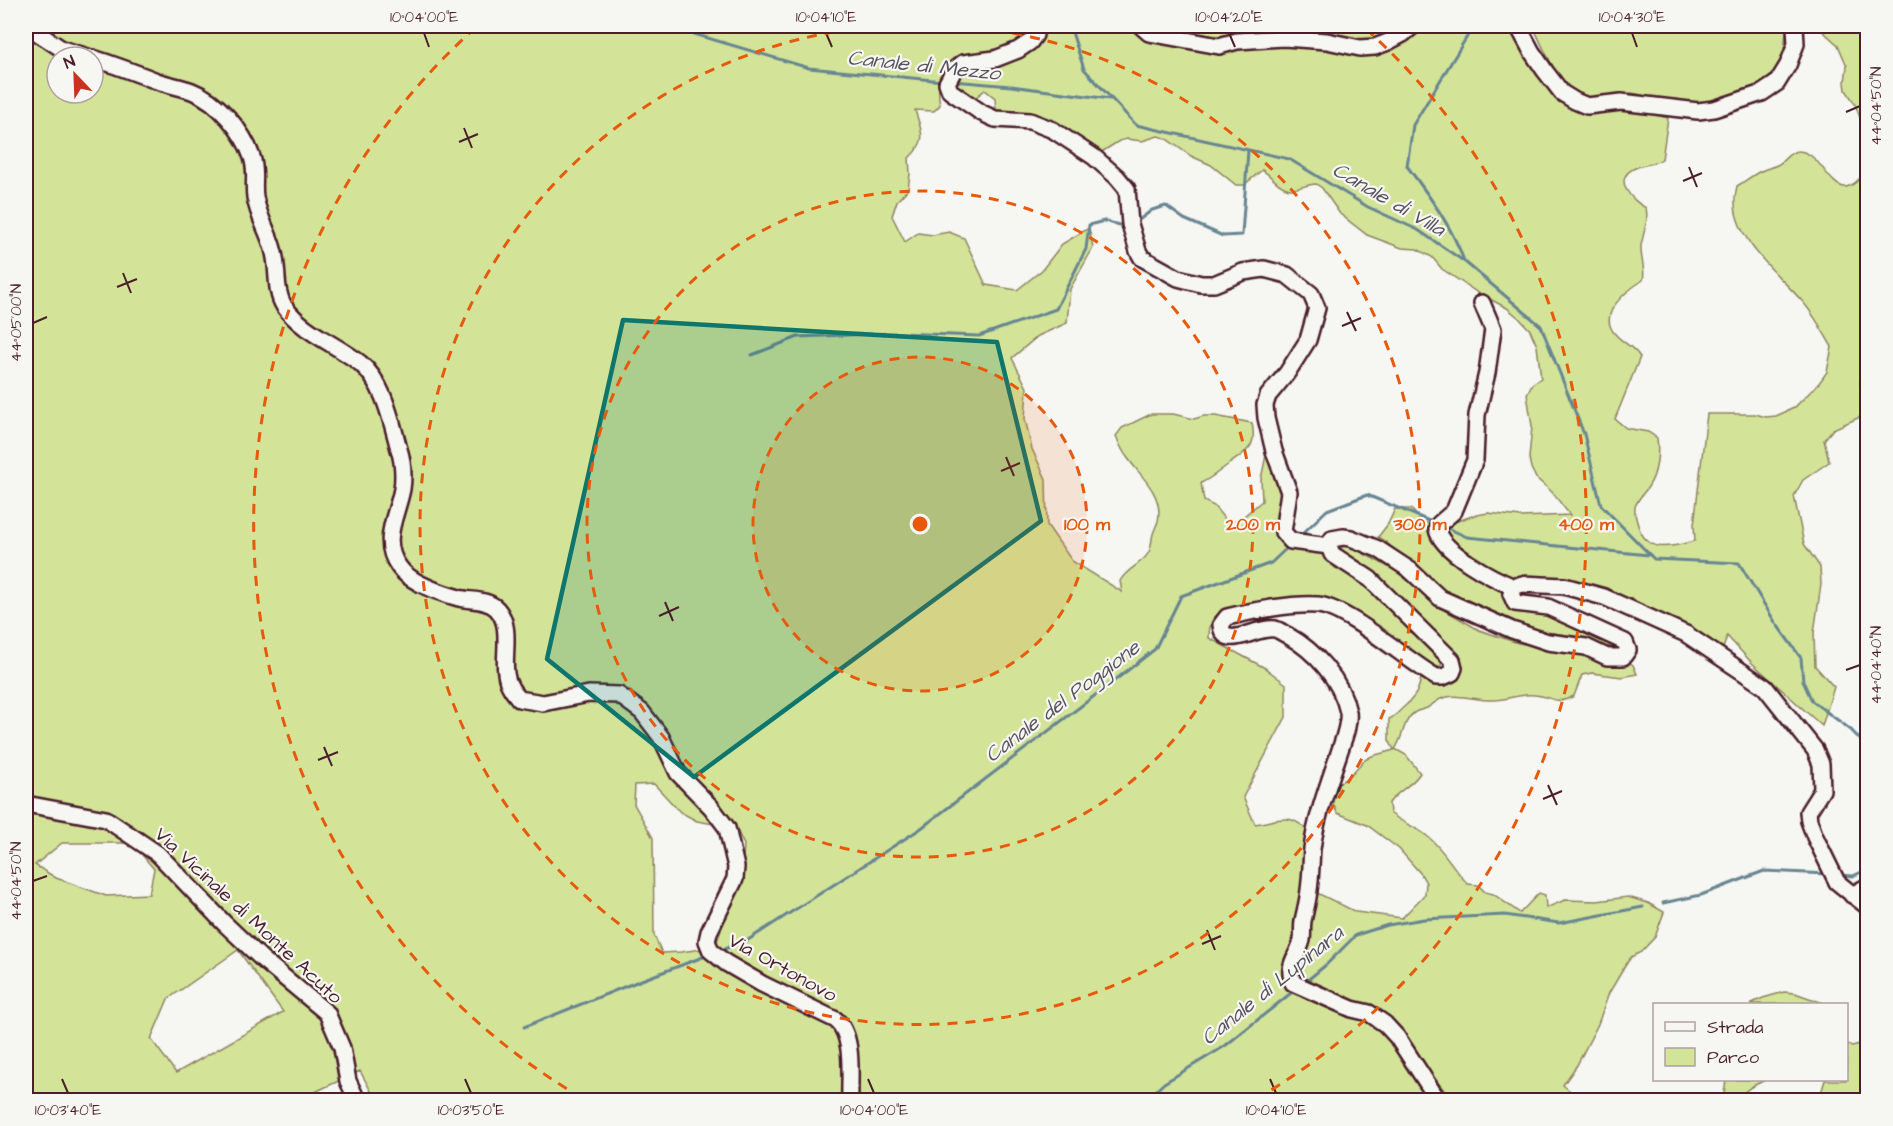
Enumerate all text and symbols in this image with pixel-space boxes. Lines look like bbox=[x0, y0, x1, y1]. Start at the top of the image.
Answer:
text: 10°04'00"E bbox=[390, 7, 458, 28]
text: 10°04'10"E bbox=[796, 7, 856, 28]
text: 10°04'20"E bbox=[1195, 7, 1263, 28]
text: 10°04'30"E bbox=[1599, 7, 1665, 28]
water label: Canale di Mezzo bbox=[846, 43, 1004, 88]
north arrow bbox=[45, 45, 105, 105]
text: N bbox=[61, 50, 78, 74]
text: 44°04'50"N bbox=[1866, 67, 1887, 145]
water label: Canale di Villa bbox=[1327, 155, 1452, 244]
text: 44°05'00"N bbox=[6, 284, 27, 362]
text: 100 m bbox=[1064, 512, 1111, 537]
text: 200 m bbox=[1225, 512, 1281, 537]
text: 300 m bbox=[1392, 512, 1448, 537]
text: 400 m bbox=[1558, 512, 1615, 537]
centre of rings bbox=[910, 514, 930, 534]
text: 44°04'40"N bbox=[1866, 626, 1887, 704]
water label: Canale del Poggione bbox=[979, 632, 1148, 770]
street label: Via Vicinale di Monte Acuto bbox=[148, 821, 349, 1011]
text: 44°04'50"N bbox=[6, 842, 27, 920]
water label: Canale di Lupinara bbox=[1195, 918, 1351, 1052]
street label: Via Ortonovo bbox=[723, 926, 842, 1009]
legend bbox=[1653, 1003, 1848, 1081]
text: Strada bbox=[1707, 1015, 1763, 1040]
text: Parco bbox=[1707, 1045, 1759, 1070]
text: 10°03'40"E bbox=[35, 1100, 101, 1121]
text: 10°03'50"E bbox=[438, 1100, 504, 1121]
text: 10°04'00"E bbox=[840, 1100, 908, 1121]
text: 10°04'10"E bbox=[1246, 1100, 1306, 1121]

